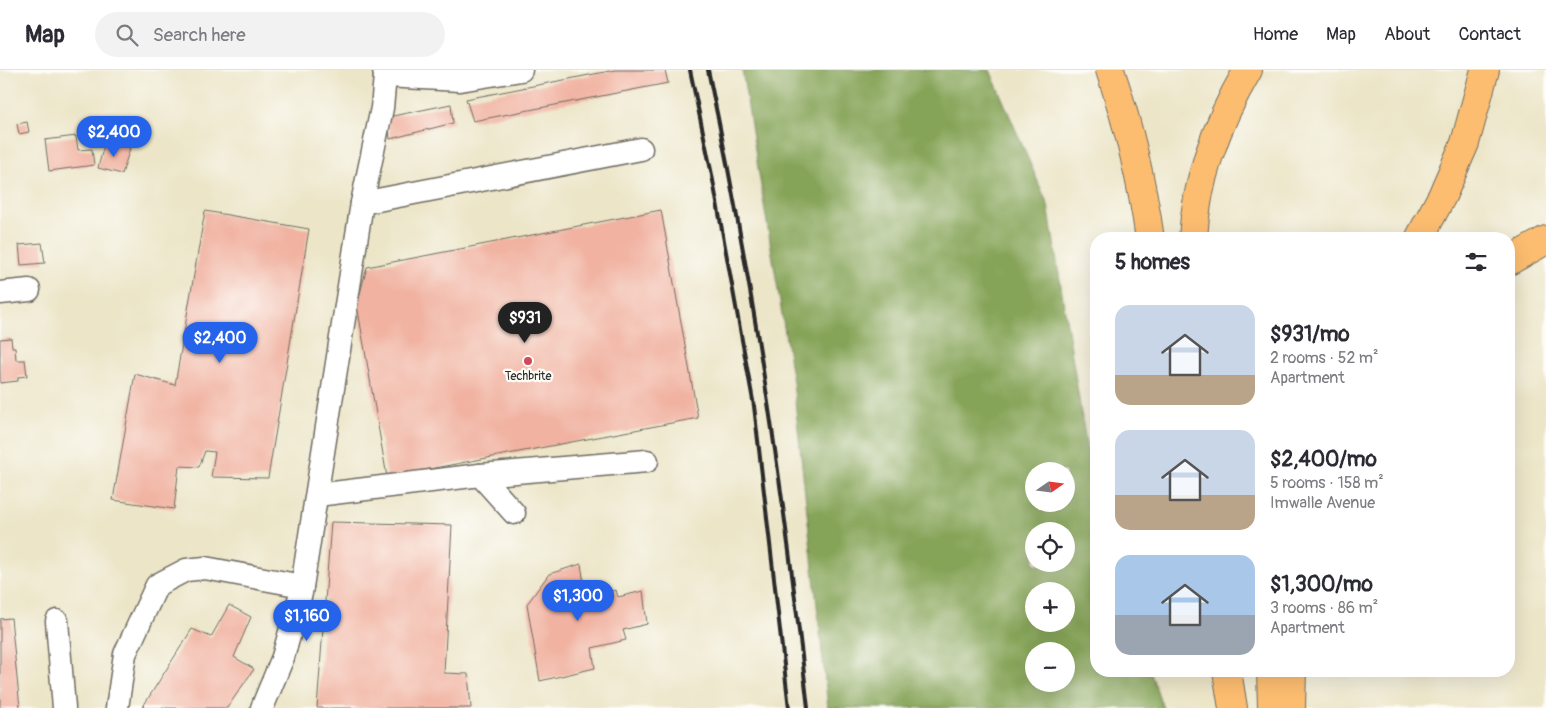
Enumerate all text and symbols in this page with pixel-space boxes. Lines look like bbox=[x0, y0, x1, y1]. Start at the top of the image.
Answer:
search box bbox=[95, 12, 445, 57]
text: Map bbox=[25, 20, 65, 49]
icon: search bbox=[113, 21, 141, 49]
text: Search here bbox=[153, 23, 246, 47]
text: Home bbox=[1253, 23, 1298, 46]
text: Map bbox=[1326, 23, 1356, 46]
text: About bbox=[1384, 23, 1430, 46]
text: Contact bbox=[1458, 23, 1521, 46]
pin: $2,400 bbox=[73, 116, 155, 158]
text: $2,400 bbox=[88, 122, 140, 142]
icon: filters bbox=[1462, 248, 1490, 276]
text: 5 homes bbox=[1115, 249, 1190, 276]
pin: $931 bbox=[495, 302, 555, 344]
text: $931 bbox=[509, 308, 541, 328]
text: $931/mo bbox=[1270, 321, 1350, 348]
pin: $2,400 bbox=[179, 322, 261, 364]
icon: home bbox=[1155, 325, 1215, 385]
text: $2,400 bbox=[194, 328, 246, 348]
text: 2 rooms · 52 m² bbox=[1270, 348, 1379, 368]
marker: Techbrite bbox=[522, 355, 534, 367]
text: Apartment bbox=[1270, 368, 1345, 388]
place label: Techbrite bbox=[505, 369, 551, 384]
text: $2,400/mo bbox=[1270, 446, 1377, 473]
icon: home bbox=[1155, 450, 1215, 510]
north arrow bbox=[1025, 462, 1075, 512]
map controls bbox=[1025, 462, 1075, 692]
text: 5 rooms · 158 m² bbox=[1270, 473, 1384, 493]
text: Imwalle Avenue bbox=[1270, 493, 1375, 513]
button: locate bbox=[1025, 522, 1075, 572]
text: $1,300/mo bbox=[1270, 571, 1373, 598]
icon: home bbox=[1155, 575, 1215, 635]
pin: $1,300 bbox=[537, 580, 619, 622]
button: + bbox=[1025, 582, 1075, 632]
text: $1,300 bbox=[553, 586, 603, 606]
text: 3 rooms · 86 m² bbox=[1270, 598, 1378, 618]
pin: $1,160 bbox=[266, 600, 348, 642]
text: $1,160 bbox=[284, 606, 330, 626]
text: Apartment bbox=[1270, 618, 1345, 638]
button: − bbox=[1025, 642, 1075, 692]

